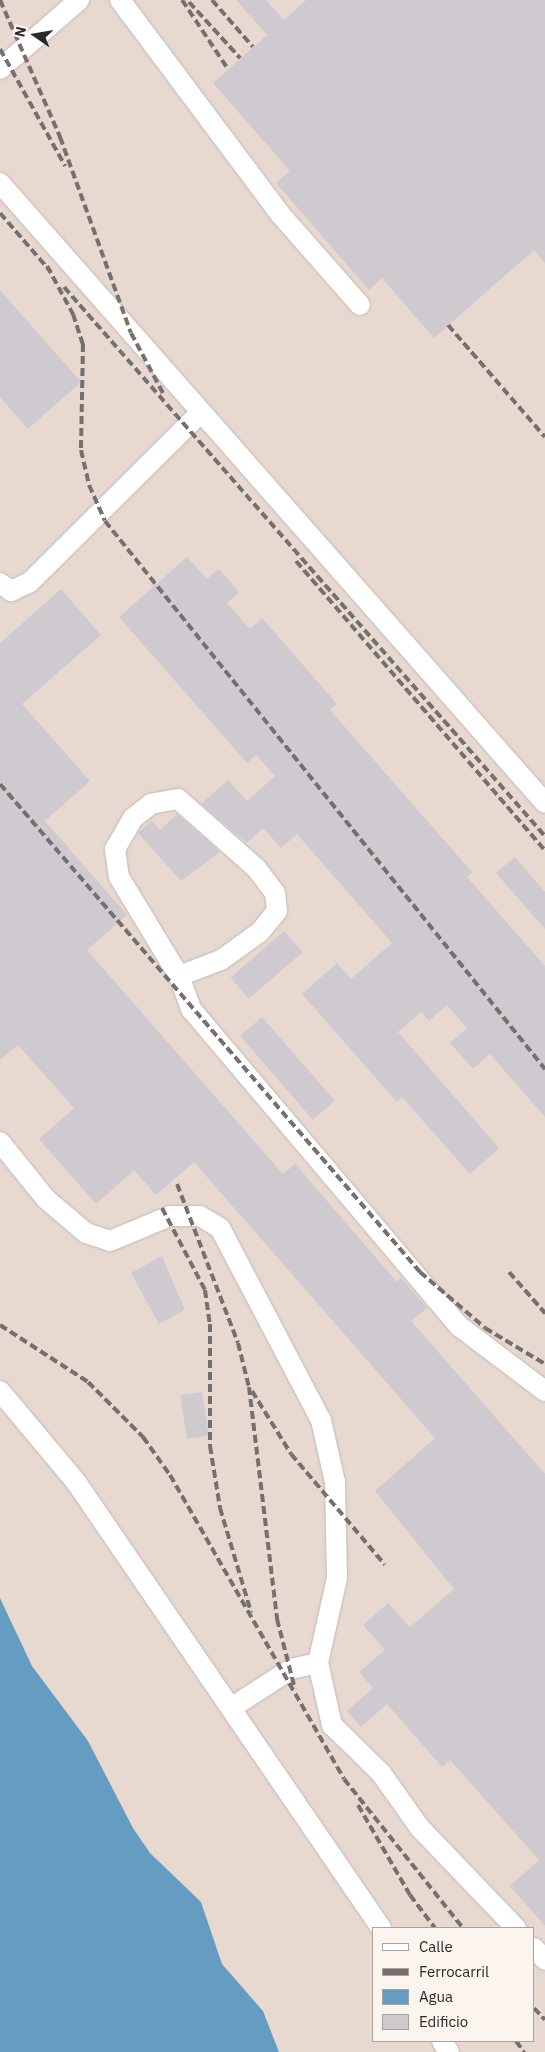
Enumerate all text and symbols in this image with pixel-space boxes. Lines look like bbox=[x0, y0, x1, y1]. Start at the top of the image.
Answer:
north arrow bbox=[10, 10, 60, 60]
text: N bbox=[10, 25, 30, 39]
legend bbox=[372, 1927, 535, 2042]
text: Calle bbox=[419, 1937, 453, 1956]
text: Ferrocarril bbox=[419, 1962, 489, 1981]
text: Agua bbox=[419, 1987, 453, 2006]
text: Edificio bbox=[419, 2012, 468, 2031]

